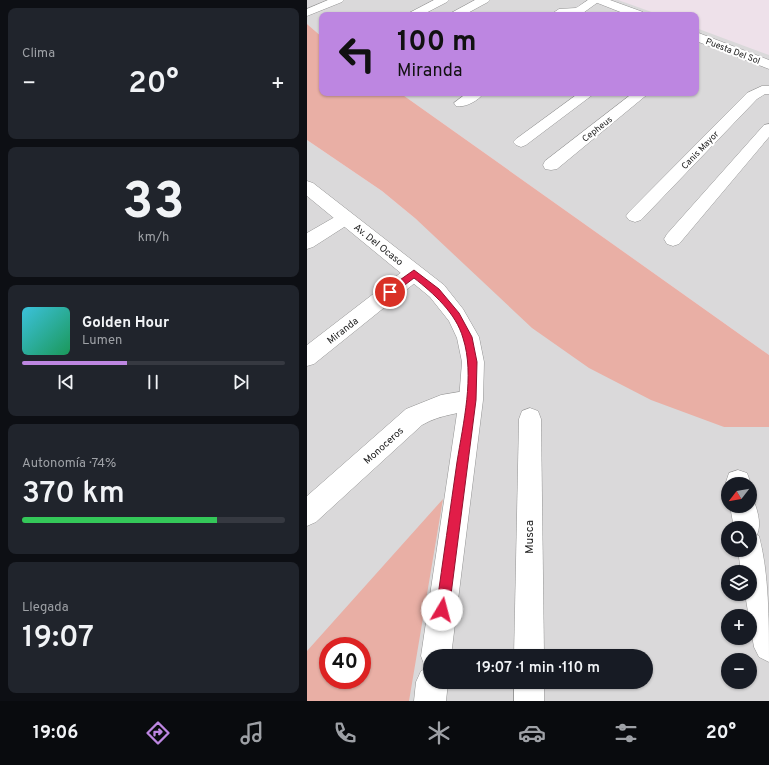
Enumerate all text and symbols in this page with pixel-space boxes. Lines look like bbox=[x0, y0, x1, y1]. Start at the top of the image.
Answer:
text: 100 m bbox=[397, 25, 477, 61]
icon: left bbox=[331, 28, 383, 80]
street label: Puesta Del Sol bbox=[704, 36, 762, 67]
text: Clima bbox=[22, 46, 55, 62]
text: Miranda bbox=[397, 60, 462, 83]
text: 20° bbox=[128, 66, 179, 103]
text: − bbox=[22, 71, 36, 98]
text: + bbox=[271, 71, 285, 98]
street label: Cepheus bbox=[580, 114, 615, 145]
street label: Canis Mayor bbox=[679, 128, 722, 172]
text: 33 bbox=[122, 171, 185, 237]
street label: Av. Del Ocaso bbox=[351, 221, 406, 269]
text: km/h bbox=[138, 230, 169, 246]
pin bbox=[373, 275, 407, 309]
icon: arrive bbox=[379, 281, 401, 303]
text: Golden Hour bbox=[82, 314, 169, 333]
street label: Miranda bbox=[325, 315, 361, 347]
text: Lumen bbox=[82, 333, 122, 349]
icon: previous bbox=[55, 371, 77, 393]
icon: pause bbox=[142, 371, 164, 393]
icon: next bbox=[230, 371, 252, 393]
street label: Monoceros bbox=[361, 425, 407, 468]
text: Autonomía · 74% bbox=[22, 456, 116, 472]
text: 370 km bbox=[22, 476, 125, 513]
north arrow bbox=[721, 477, 757, 513]
map controls bbox=[721, 477, 757, 689]
street label: Musca bbox=[522, 520, 538, 554]
button: search bbox=[721, 521, 757, 557]
button: layers bbox=[721, 565, 757, 601]
position arrow bbox=[421, 589, 463, 631]
text: Llegada bbox=[22, 600, 69, 616]
button: + bbox=[721, 609, 757, 645]
text: 19:07 bbox=[22, 620, 94, 657]
speed limit sign: 40 bbox=[319, 637, 371, 689]
button: − bbox=[721, 653, 757, 689]
text: 19:07 · 1 min · 110 m bbox=[476, 659, 600, 678]
icon: directions bbox=[144, 719, 172, 747]
icon: music bbox=[238, 719, 266, 747]
icon: phone bbox=[331, 719, 359, 747]
icon: climate bbox=[425, 719, 453, 747]
icon: car bbox=[518, 719, 546, 747]
icon: filters bbox=[612, 719, 640, 747]
text: 19:06 bbox=[33, 722, 78, 745]
text: 20° bbox=[706, 722, 736, 745]

